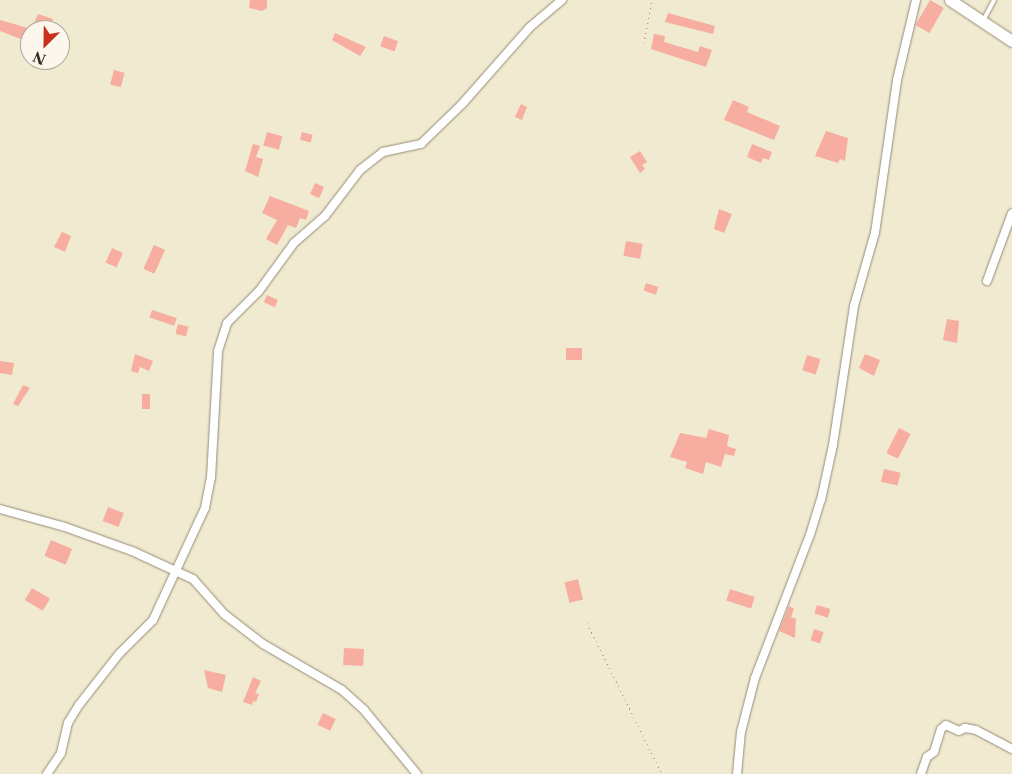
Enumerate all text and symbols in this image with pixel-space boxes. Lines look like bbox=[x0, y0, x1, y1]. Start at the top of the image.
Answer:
north arrow bbox=[20, 20, 70, 70]
text: N bbox=[30, 47, 49, 69]

